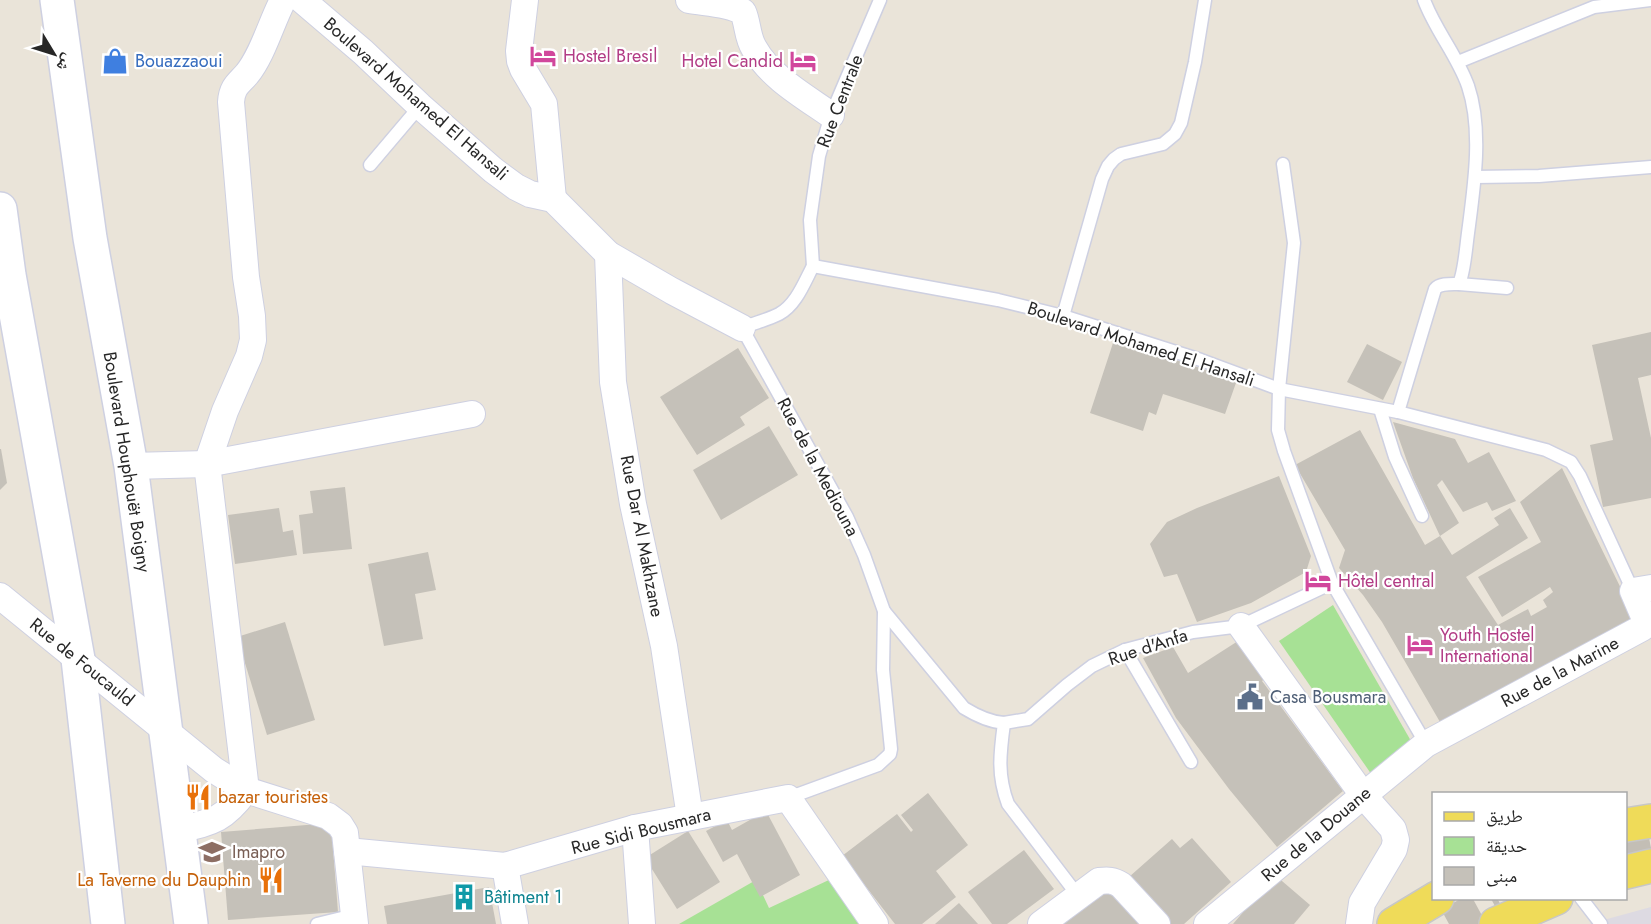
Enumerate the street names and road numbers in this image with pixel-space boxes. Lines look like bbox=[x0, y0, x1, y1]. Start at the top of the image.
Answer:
street label: Boulevard Mohamed El Hansali bbox=[318, 11, 514, 187]
street label: Rue Centrale bbox=[810, 51, 870, 151]
street label: Boulevard Mohamed El Hansali bbox=[1024, 295, 1258, 393]
street label: Boulevard Houphouët Boigny bbox=[97, 350, 157, 574]
street label: Rue de la Mediouna bbox=[770, 393, 866, 541]
street label: Rue Dar Al Makhzane bbox=[614, 453, 670, 619]
street label: Rue de Foucauld bbox=[24, 612, 140, 712]
street label: Rue d'Anfa bbox=[1105, 622, 1191, 672]
street label: Rue de la Marine bbox=[1496, 630, 1624, 714]
street label: Rue de la Douane bbox=[1255, 780, 1377, 888]
street label: Rue Sidi Bousmara bbox=[568, 801, 714, 861]

